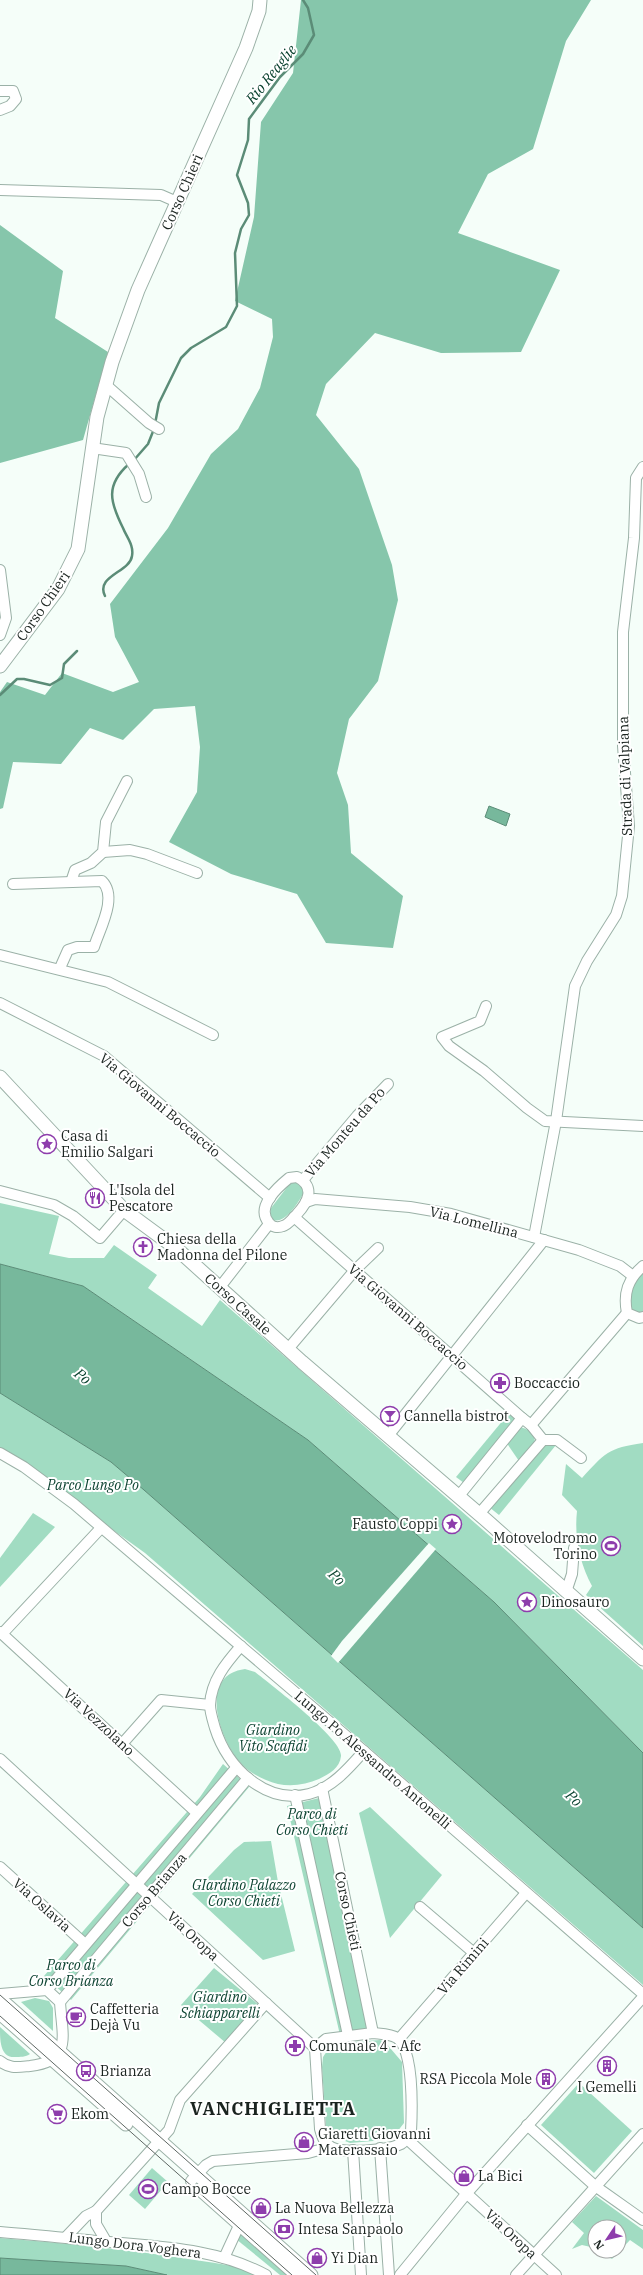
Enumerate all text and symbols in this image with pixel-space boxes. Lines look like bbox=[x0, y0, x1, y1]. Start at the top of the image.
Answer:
water label: Rio Reaglie bbox=[241, 40, 301, 108]
street label: Corso Chieri bbox=[157, 151, 207, 233]
street label: Corso Chieri bbox=[12, 568, 74, 644]
street label: Strada di Valpiana bbox=[614, 715, 636, 836]
street label: Via Giovanni Boccaccio bbox=[96, 1049, 224, 1161]
street label: Via Monteu da Po bbox=[301, 1083, 389, 1181]
place label: Casa di Emilio Salgari bbox=[61, 1127, 153, 1161]
place icon: Casa di Emilio Salgari bbox=[36, 1133, 58, 1155]
place label: L'Isola del Pescatore bbox=[109, 1181, 175, 1215]
restaurant icon: L'Isola del Pescatore bbox=[84, 1187, 106, 1209]
street label: Via Lomellina bbox=[428, 1202, 521, 1242]
place label: Chiesa della Madonna del Pilone bbox=[157, 1230, 287, 1264]
church icon: Chiesa della Madonna del Pilone bbox=[132, 1236, 154, 1258]
street label: Via Giovanni Boccaccio bbox=[344, 1260, 472, 1374]
street label: Corso Casale bbox=[201, 1269, 275, 1339]
water label: Po bbox=[70, 1363, 95, 1388]
pharmacy icon: Boccaccio bbox=[489, 1372, 511, 1394]
place label: Boccaccio bbox=[514, 1374, 580, 1392]
bar icon: Cannella bistrot bbox=[379, 1405, 401, 1427]
place label: Cannella bistrot bbox=[404, 1407, 509, 1425]
park label: Parco Lungo Po bbox=[46, 1476, 139, 1494]
place icon: Fausto Coppi bbox=[441, 1513, 463, 1535]
place label: Fausto Coppi bbox=[352, 1515, 438, 1533]
place label: Motovelodromo Torino bbox=[493, 1529, 597, 1563]
sports icon: Motovelodromo Torino bbox=[600, 1535, 622, 1557]
water label: Po bbox=[324, 1564, 349, 1589]
place icon: Dinosauro bbox=[516, 1591, 538, 1613]
place label: Dinosauro bbox=[541, 1593, 609, 1611]
street label: Via Vezzolano bbox=[60, 1684, 138, 1760]
street label: Lungo Po Alessandro Antonelli bbox=[291, 1687, 455, 1833]
park label: Giardino Vito Scafidi bbox=[239, 1721, 308, 1755]
water label: Po bbox=[561, 1785, 586, 1810]
park label: Parco di Corso Chieti bbox=[276, 1805, 349, 1839]
street label: Corso Brianza bbox=[117, 1849, 191, 1931]
street label: Corso Chieti bbox=[331, 1870, 365, 1952]
street label: Via Oslavia bbox=[9, 1874, 75, 1936]
park label: GIardino Palazzo Corso Chieti bbox=[192, 1876, 296, 1910]
street label: Via Oropa bbox=[163, 1907, 223, 1965]
street label: Via Rimini bbox=[433, 1934, 493, 1998]
park label: Parco di Corso Brianza bbox=[29, 1956, 114, 1990]
park label: Giardino Schiapparelli bbox=[179, 1988, 261, 2022]
place label: Caffetteria Dejà Vu bbox=[90, 2000, 159, 2034]
cafe icon: Caffetteria Dejà Vu bbox=[65, 2006, 87, 2028]
pharmacy icon: Comunale 4 - Afc bbox=[284, 2035, 306, 2057]
place label: Comunale 4 - Afc bbox=[309, 2037, 421, 2055]
building icon: I Gemelli bbox=[596, 2055, 618, 2077]
bus stop icon: Brianza bbox=[75, 2060, 97, 2082]
place label: Brianza bbox=[100, 2062, 152, 2080]
building icon: RSA Piccola Mole bbox=[535, 2068, 557, 2090]
place label: RSA Piccola Mole bbox=[420, 2070, 532, 2088]
place label: I Gemelli bbox=[577, 2078, 637, 2096]
district label: VANCHIGLIETTA bbox=[190, 2097, 356, 2120]
supermarket icon: Ekom bbox=[46, 2103, 68, 2125]
place label: Ekom bbox=[71, 2105, 109, 2123]
place label: Giaretti Giovanni Materassaio bbox=[318, 2125, 431, 2159]
shop icon: Giaretti Giovanni Materassaio bbox=[293, 2131, 315, 2153]
shop icon: La Bici bbox=[453, 2165, 475, 2187]
place label: La Bici bbox=[478, 2167, 523, 2185]
sports icon: Campo Bocce bbox=[137, 2178, 159, 2200]
place label: Campo Bocce bbox=[162, 2180, 251, 2198]
shop icon: La Nuova Bellezza bbox=[250, 2197, 272, 2219]
place label: La Nuova Bellezza bbox=[275, 2199, 395, 2217]
street label: Via Oropa bbox=[481, 2205, 541, 2263]
bank icon: Intesa Sanpaolo bbox=[273, 2218, 295, 2240]
north arrow bbox=[587, 2219, 627, 2259]
place label: Intesa Sanpaolo bbox=[298, 2220, 403, 2238]
street label: Lungo Dora Voghera bbox=[68, 2228, 203, 2262]
text: N bbox=[590, 2237, 607, 2252]
shop icon: Yi Dian bbox=[306, 2247, 328, 2269]
place label: Yi Dian bbox=[331, 2249, 378, 2267]

